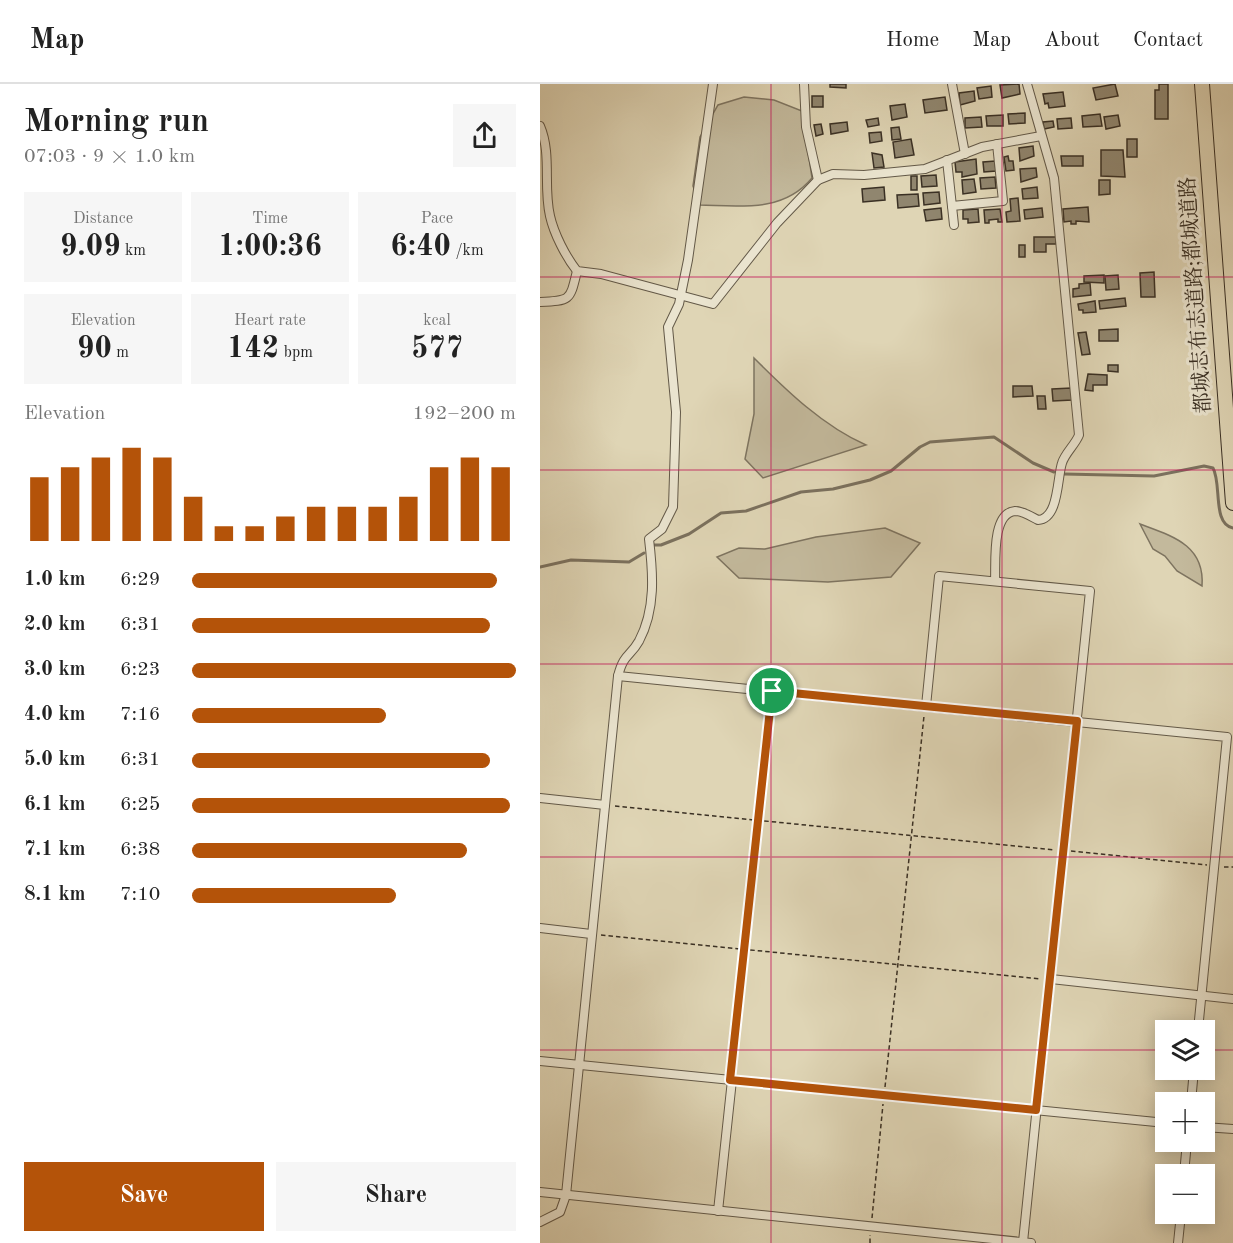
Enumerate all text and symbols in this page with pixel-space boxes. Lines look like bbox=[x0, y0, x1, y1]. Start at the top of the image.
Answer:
text: Map bbox=[30, 27, 84, 55]
text: Home bbox=[886, 30, 939, 51]
text: Map bbox=[972, 30, 1011, 51]
text: About bbox=[1044, 30, 1100, 51]
text: Contact bbox=[1133, 30, 1203, 51]
button: share bbox=[453, 104, 516, 167]
text: Morning run bbox=[24, 106, 209, 139]
text: 07:03 · 9 × 1.0 km bbox=[24, 147, 195, 167]
street label: 都城志布志道路;都城道路 bbox=[1176, 176, 1215, 414]
text: Distance bbox=[73, 211, 133, 227]
text: Time bbox=[252, 211, 288, 227]
text: Pace bbox=[421, 211, 453, 227]
text: 9.09 bbox=[60, 232, 121, 262]
text: 1:00:36 bbox=[218, 232, 322, 262]
text: 6:40 bbox=[390, 232, 451, 262]
text: km bbox=[121, 243, 146, 259]
text: /km bbox=[451, 243, 484, 259]
text: Elevation bbox=[70, 313, 136, 329]
text: Heart rate bbox=[234, 313, 306, 329]
text: kcal bbox=[423, 313, 451, 329]
text: 90 bbox=[77, 334, 112, 364]
text: 142 bbox=[227, 334, 279, 364]
text: 577 bbox=[411, 334, 463, 364]
text: m bbox=[112, 345, 129, 361]
text: bpm bbox=[279, 345, 313, 361]
text: Elevation bbox=[24, 404, 105, 424]
text: 192–200 m bbox=[413, 404, 516, 424]
text: 1.0 km bbox=[24, 570, 86, 590]
text: 6:29 bbox=[120, 570, 160, 590]
text: 2.0 km bbox=[24, 615, 86, 635]
text: 6:31 bbox=[120, 615, 160, 635]
text: 3.0 km bbox=[24, 660, 86, 680]
text: 6:23 bbox=[120, 660, 160, 680]
pin bbox=[746, 665, 797, 716]
icon: arrive bbox=[755, 674, 788, 707]
text: 4.0 km bbox=[24, 705, 86, 725]
text: 7:16 bbox=[120, 705, 160, 725]
text: 5.0 km bbox=[24, 750, 86, 770]
text: 6:31 bbox=[120, 750, 160, 770]
text: 6.1 km bbox=[24, 795, 86, 815]
text: 6:25 bbox=[120, 795, 160, 815]
text: 7.1 km bbox=[24, 840, 86, 860]
text: 6:38 bbox=[120, 840, 160, 860]
text: 8.1 km bbox=[24, 885, 86, 905]
text: 7:10 bbox=[120, 885, 160, 905]
map controls bbox=[1155, 1020, 1215, 1224]
button: layers bbox=[1155, 1020, 1215, 1080]
button: + bbox=[1155, 1092, 1215, 1152]
button: Save bbox=[24, 1162, 264, 1231]
button: Share bbox=[276, 1162, 516, 1231]
button: − bbox=[1155, 1164, 1215, 1224]

